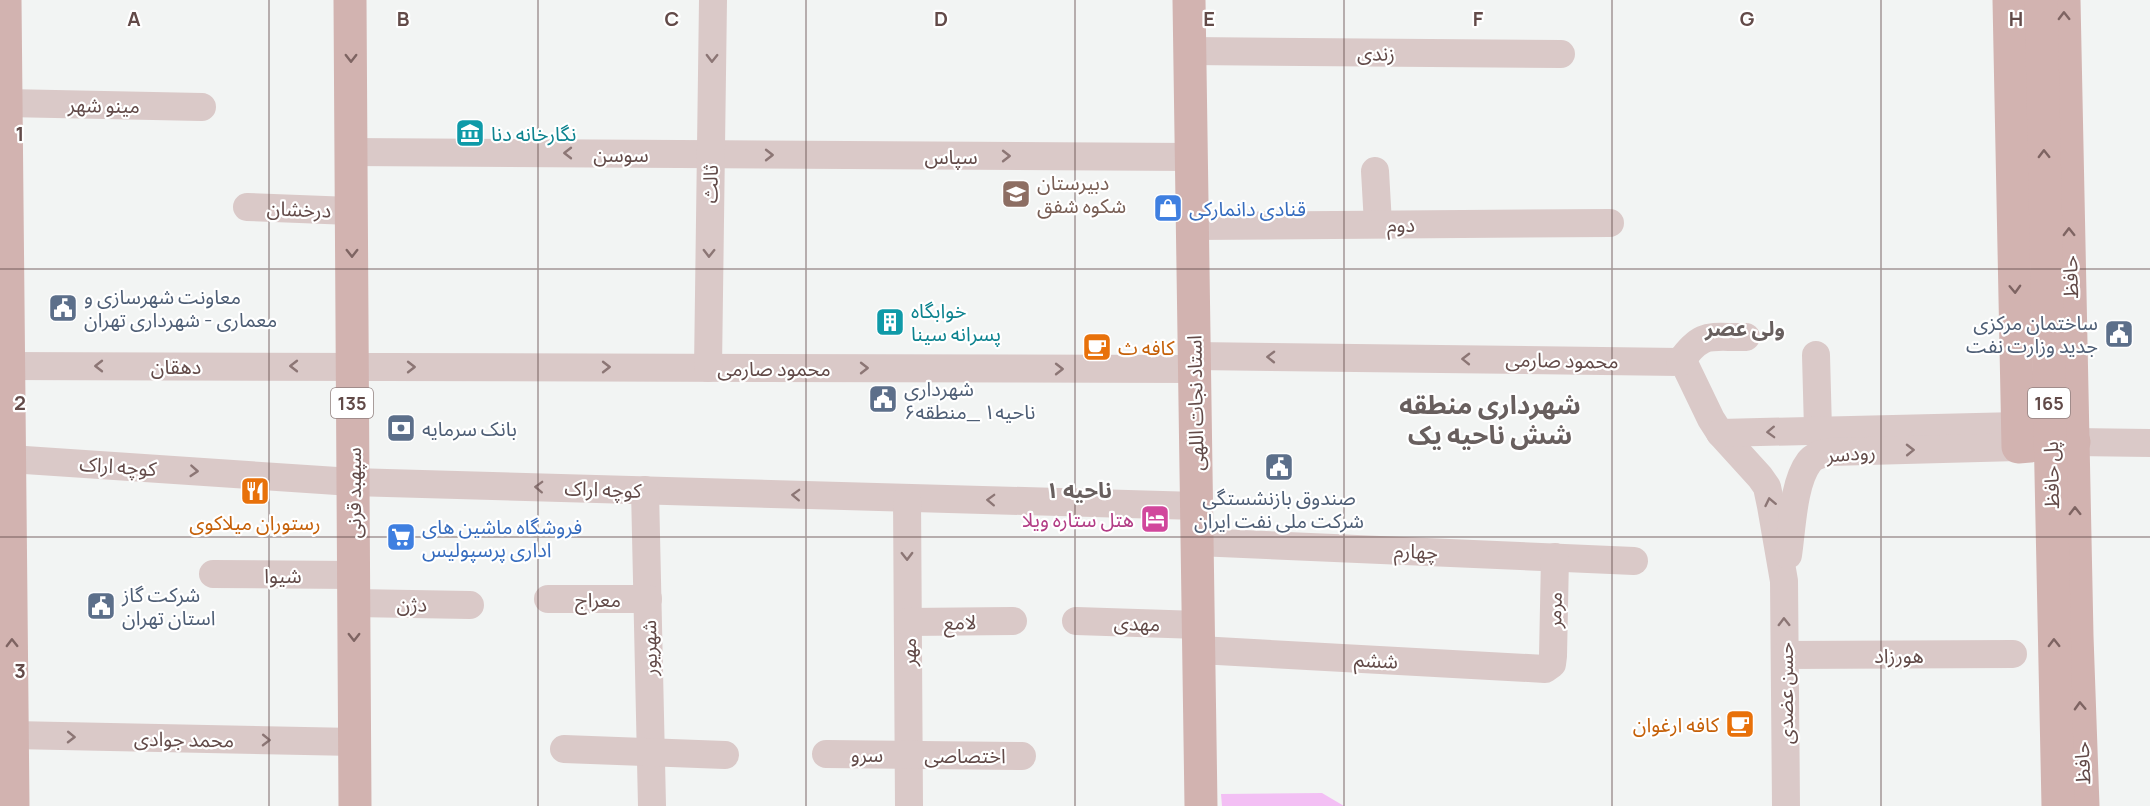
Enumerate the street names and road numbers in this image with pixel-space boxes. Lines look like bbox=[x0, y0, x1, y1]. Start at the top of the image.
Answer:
street label: زندی bbox=[1357, 39, 1395, 67]
street label: مینو شهر bbox=[67, 91, 140, 119]
street label: سوسن bbox=[593, 141, 649, 168]
street label: سپاس bbox=[924, 143, 978, 170]
street label: ثالث bbox=[696, 164, 724, 204]
street label: درخشان bbox=[266, 194, 332, 224]
street label: دوم bbox=[1387, 211, 1415, 240]
street label: حافظ bbox=[2056, 255, 2084, 299]
street label: استاد نجات اللهی bbox=[1180, 335, 1210, 471]
street label: محمود صارمی bbox=[1505, 346, 1619, 374]
street label: دهقان bbox=[151, 353, 201, 380]
street label: محمود صارمی bbox=[717, 355, 831, 382]
road number: 135 bbox=[331, 388, 373, 418]
road number: 165 bbox=[2028, 388, 2070, 418]
street label: رودسر bbox=[1824, 438, 1877, 468]
street label: پل حافظ bbox=[2037, 441, 2065, 509]
street label: سپهبد قرنی bbox=[340, 447, 367, 539]
street label: کوچه اراک bbox=[79, 450, 158, 482]
street label: کوچه اراک bbox=[564, 474, 643, 504]
street label: چهارم bbox=[1393, 537, 1438, 567]
street label: شیوا bbox=[264, 562, 302, 589]
street label: معراج bbox=[575, 586, 621, 615]
street label: دژن bbox=[396, 590, 428, 618]
street label: مرمر bbox=[1540, 592, 1568, 629]
street label: لامع bbox=[943, 608, 977, 638]
street label: مهدی bbox=[1113, 609, 1161, 637]
street label: شهریور bbox=[635, 620, 663, 677]
street label: مهر bbox=[895, 638, 922, 667]
street label: حسن عضدی bbox=[1772, 642, 1799, 744]
street label: هورزاد bbox=[1874, 642, 1924, 669]
street label: ششم bbox=[1353, 645, 1399, 677]
street label: محمد جوادی bbox=[134, 725, 234, 753]
street label: سرو bbox=[851, 741, 883, 768]
street label: حافظ bbox=[2068, 741, 2096, 785]
street label: اختصاصی bbox=[924, 742, 1006, 769]

